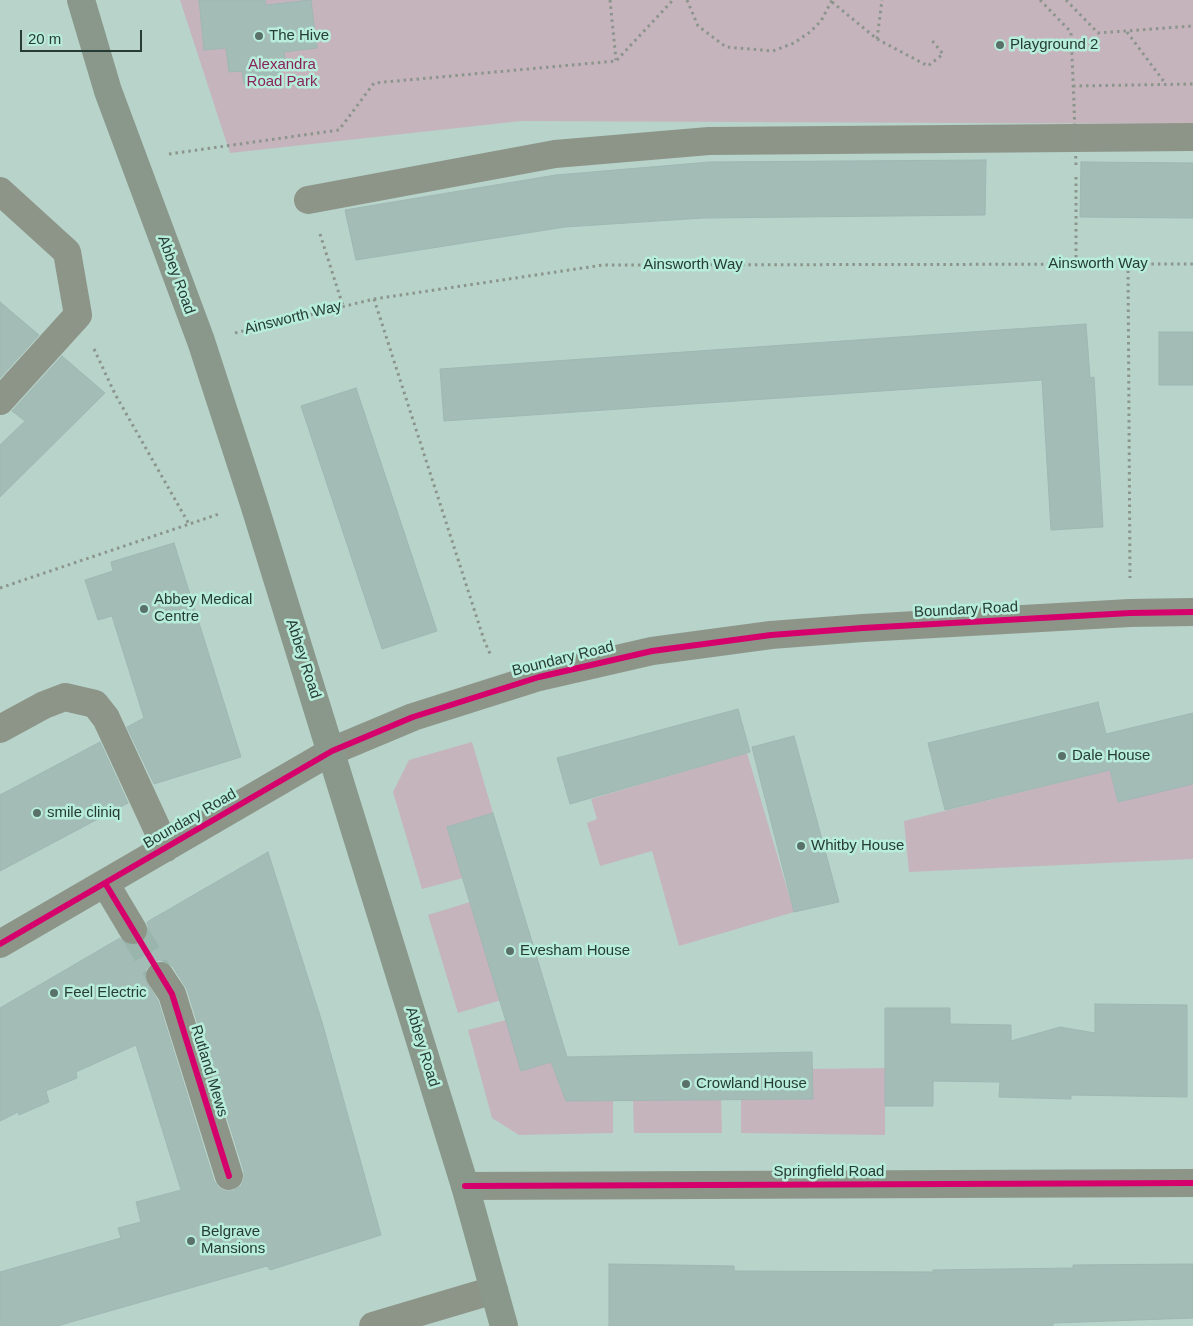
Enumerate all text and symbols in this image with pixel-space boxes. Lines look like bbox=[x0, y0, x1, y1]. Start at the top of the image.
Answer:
scale bar bbox=[22, 20, 145, 52]
place label: The Hive bbox=[269, 27, 329, 45]
text: 20 m bbox=[28, 30, 61, 47]
marker: The Hive bbox=[253, 30, 265, 42]
place label: Playground 2 bbox=[1010, 36, 1098, 54]
marker: Playground 2 bbox=[994, 39, 1006, 51]
park label: Alexandra Road Park bbox=[247, 56, 317, 91]
street label: Abbey Road bbox=[153, 233, 199, 317]
street label: Ainsworth Way bbox=[1048, 255, 1148, 273]
street label: Ainsworth Way bbox=[643, 256, 743, 274]
street label: Ainsworth Way bbox=[243, 297, 343, 339]
place label: Abbey Medical Centre bbox=[154, 591, 252, 626]
street label: Boundary Road bbox=[913, 598, 1019, 622]
marker: Abbey Medical Centre bbox=[138, 603, 150, 615]
street label: Abbey Road bbox=[282, 617, 324, 701]
street label: Boundary Road bbox=[510, 638, 616, 680]
place label: Dale House bbox=[1072, 747, 1150, 765]
marker: Dale House bbox=[1056, 750, 1068, 762]
street label: Boundary Road bbox=[140, 785, 240, 853]
place label: smile cliniq bbox=[47, 804, 120, 822]
marker: smile cliniq bbox=[31, 807, 43, 819]
place label: Whitby House bbox=[811, 837, 904, 855]
marker: Whitby House bbox=[795, 840, 807, 852]
place label: Evesham House bbox=[520, 942, 630, 960]
marker: Evesham House bbox=[504, 945, 516, 957]
place label: Feel Electric bbox=[64, 984, 147, 1002]
marker: Feel Electric bbox=[48, 987, 60, 999]
street label: Abbey Road bbox=[401, 1005, 443, 1089]
street label: Rutland Mews bbox=[186, 1023, 232, 1119]
place label: Crowland House bbox=[696, 1075, 807, 1093]
marker: Crowland House bbox=[680, 1078, 692, 1090]
street label: Springfield Road bbox=[774, 1163, 884, 1181]
place label: Belgrave Mansions bbox=[201, 1223, 265, 1258]
marker: Belgrave Mansions bbox=[185, 1235, 197, 1247]

